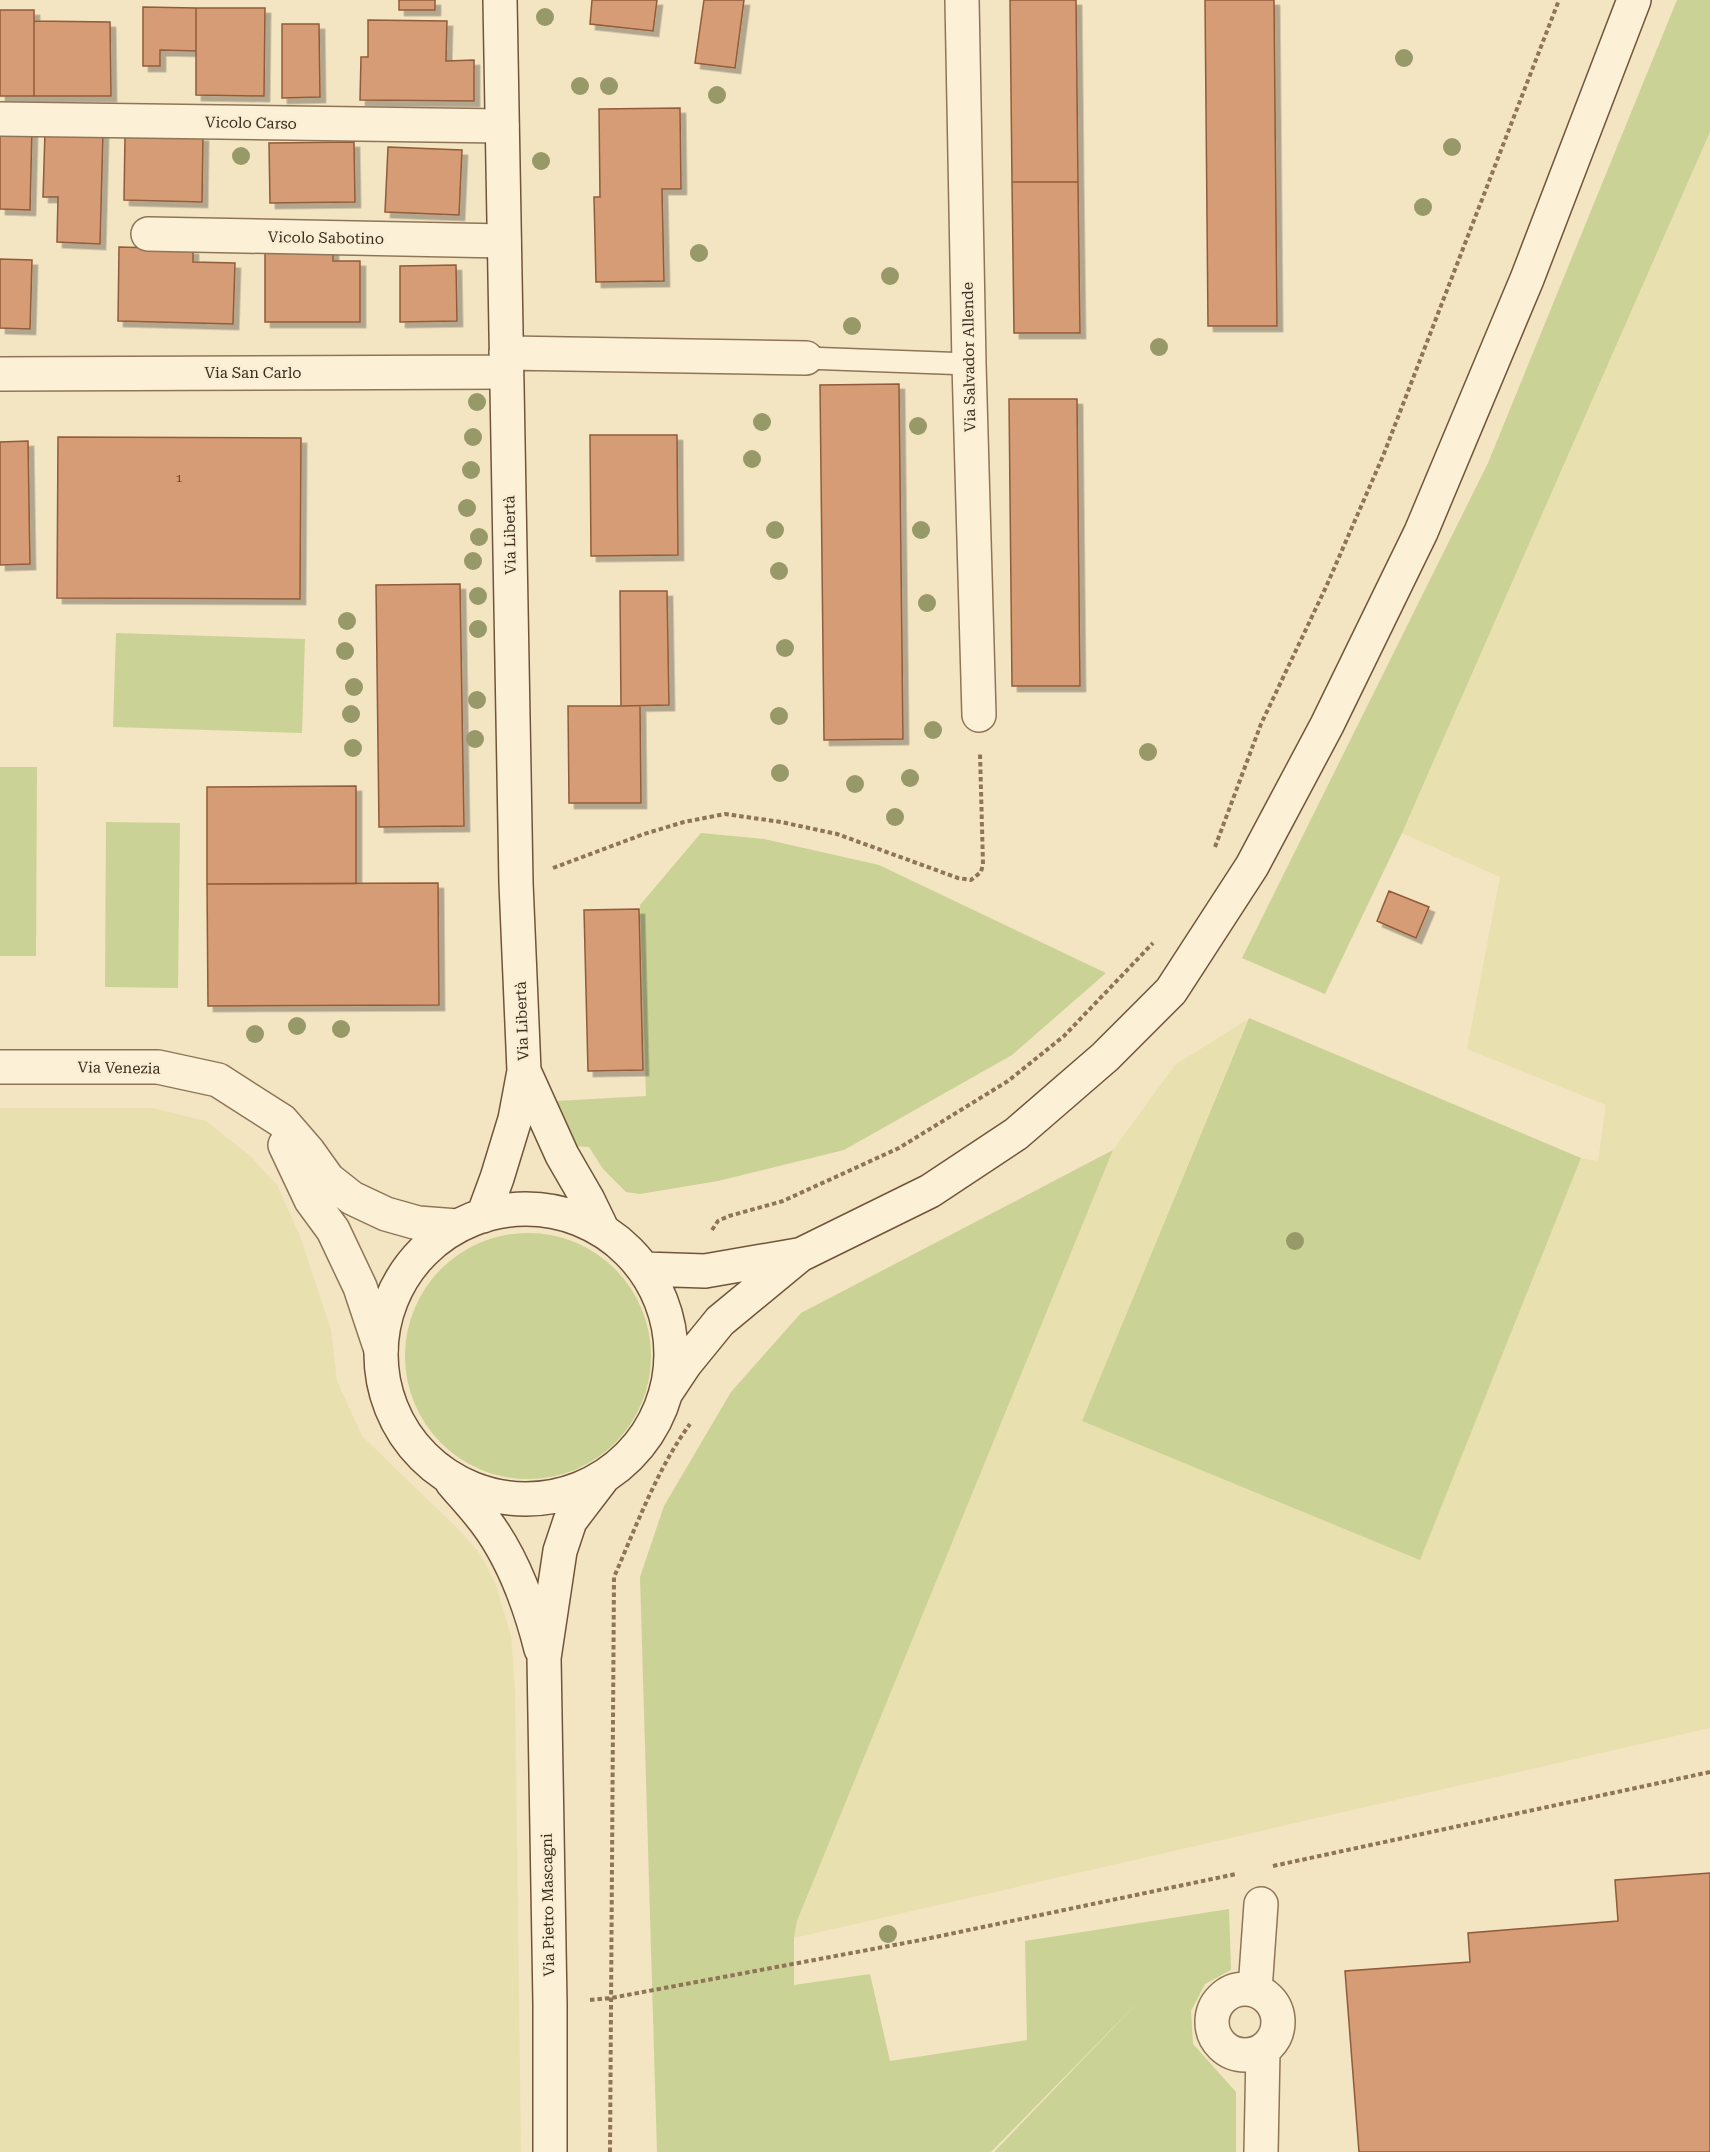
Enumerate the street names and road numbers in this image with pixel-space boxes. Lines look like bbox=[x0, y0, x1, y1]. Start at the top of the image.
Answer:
street label: Vicolo Carso bbox=[205, 113, 297, 133]
street label: Vicolo Sabotino bbox=[268, 228, 384, 248]
street label: Via Salvador Allende bbox=[959, 282, 979, 432]
street label: Via San Carlo bbox=[204, 364, 302, 382]
street label: Via Libertà bbox=[500, 495, 520, 575]
street label: Via Libertà bbox=[512, 981, 532, 1061]
street label: Via Venezia bbox=[77, 1058, 161, 1078]
street label: Via Pietro Mascagni bbox=[538, 1833, 558, 1977]

